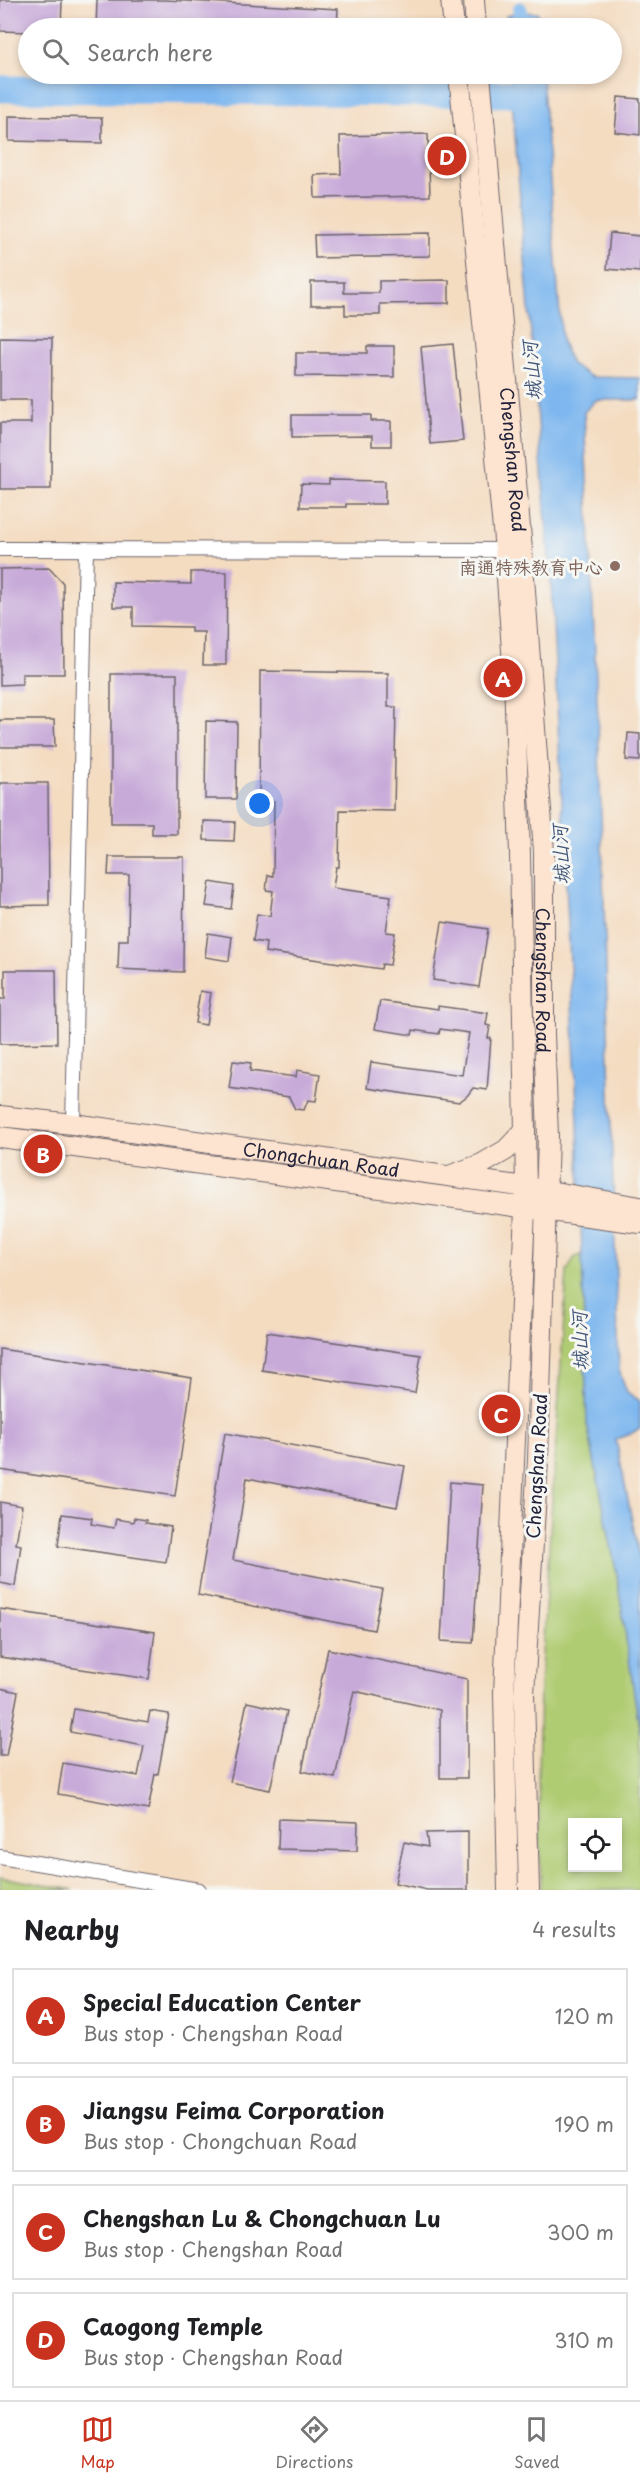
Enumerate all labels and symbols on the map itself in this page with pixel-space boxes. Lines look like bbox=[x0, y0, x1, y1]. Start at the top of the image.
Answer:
pin: D bbox=[428, 134, 466, 178]
water label: 城山河 bbox=[513, 337, 549, 402]
street label: Chengshan Road bbox=[494, 386, 534, 533]
place label: 南通特殊教育中心 bbox=[459, 553, 603, 580]
marker: 南通特殊教育中心 bbox=[608, 559, 622, 573]
pin: A bbox=[484, 656, 522, 700]
your location bbox=[245, 789, 274, 818]
water label: 城山河 bbox=[543, 821, 577, 886]
street label: Chengshan Road bbox=[530, 908, 558, 1054]
pin: B bbox=[24, 1132, 63, 1176]
street label: Chongchuan Road bbox=[241, 1134, 401, 1183]
water label: 城山河 bbox=[563, 1307, 595, 1372]
pin: C bbox=[482, 1392, 520, 1436]
street label: Chengshan Road bbox=[519, 1393, 553, 1539]

